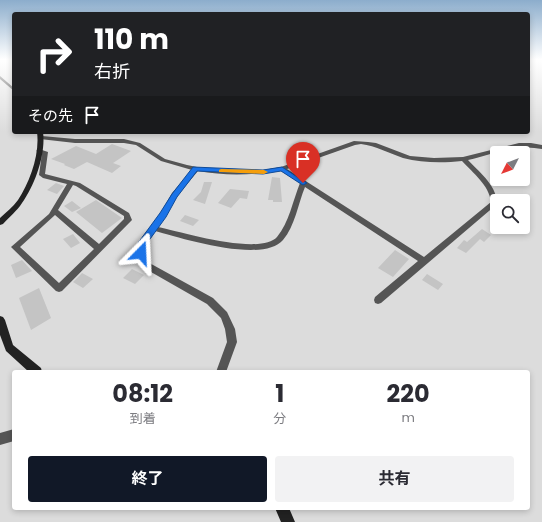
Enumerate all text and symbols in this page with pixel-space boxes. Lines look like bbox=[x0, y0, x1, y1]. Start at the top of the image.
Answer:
text: 110 m bbox=[94, 20, 169, 59]
icon: right bbox=[28, 28, 80, 80]
text: 右折 bbox=[94, 59, 130, 84]
icon: arrive bbox=[81, 104, 103, 126]
text: その先 bbox=[28, 105, 73, 126]
pin bbox=[286, 142, 320, 183]
north arrow bbox=[490, 146, 530, 186]
map controls bbox=[490, 146, 530, 234]
icon: arrive bbox=[292, 148, 314, 170]
button: search bbox=[490, 194, 530, 234]
position arrow bbox=[120, 232, 162, 274]
text: 08:12 bbox=[112, 377, 173, 410]
text: 1 bbox=[275, 377, 284, 410]
text: 220 bbox=[387, 377, 430, 410]
text: m bbox=[401, 408, 415, 427]
text: 到着 bbox=[130, 409, 156, 428]
text: 分 bbox=[273, 409, 286, 428]
button: 終了 bbox=[28, 456, 267, 502]
button: 共有 bbox=[275, 456, 514, 502]

